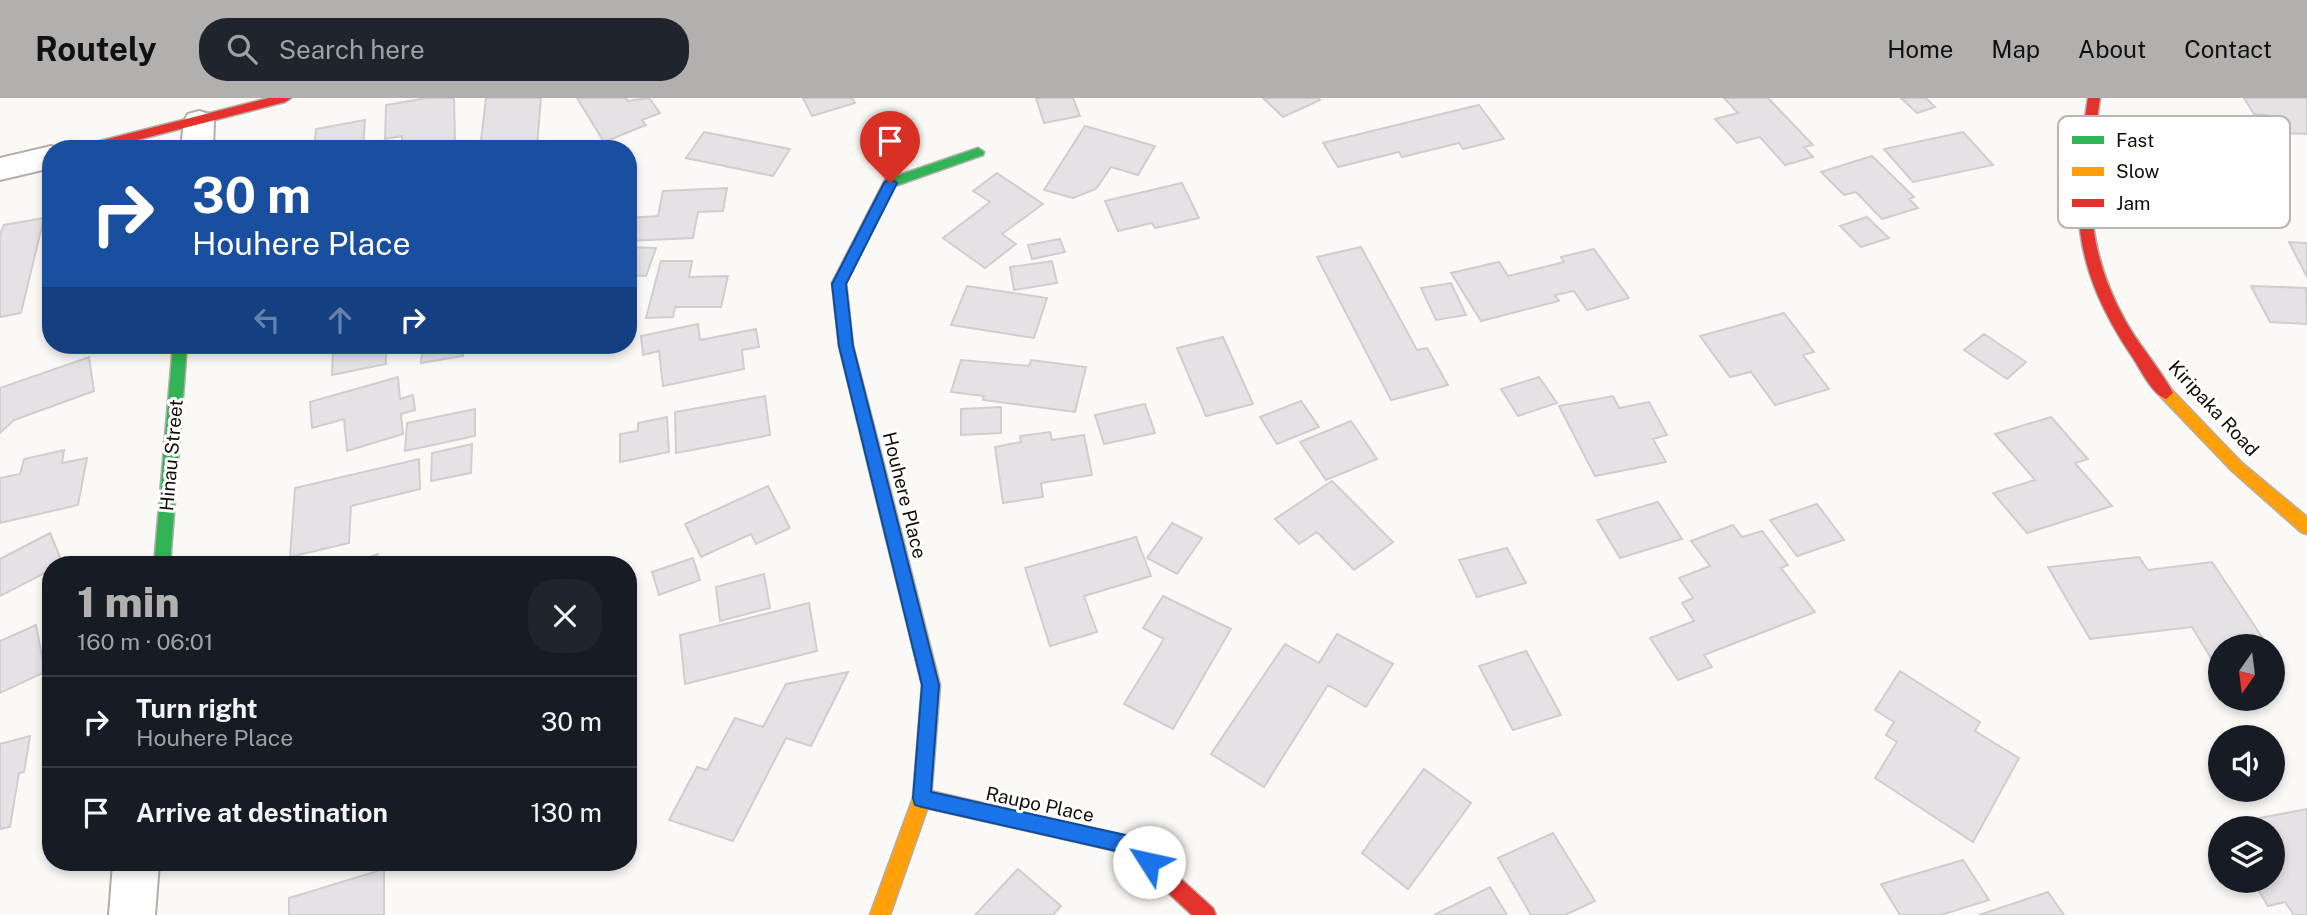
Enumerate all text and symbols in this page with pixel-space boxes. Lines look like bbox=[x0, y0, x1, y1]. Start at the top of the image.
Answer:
search box bbox=[199, 18, 689, 81]
text: Routely bbox=[35, 30, 157, 68]
icon: search bbox=[223, 30, 261, 68]
text: Search here bbox=[279, 34, 425, 65]
text: Home bbox=[1887, 35, 1953, 63]
text: Map bbox=[1991, 35, 2040, 63]
text: About bbox=[2078, 35, 2146, 63]
text: Contact bbox=[2184, 35, 2272, 63]
pin bbox=[860, 111, 920, 183]
legend bbox=[2058, 116, 2290, 228]
icon: arrive bbox=[871, 122, 909, 160]
text: Fast bbox=[2116, 129, 2154, 151]
text: Slow bbox=[2116, 160, 2160, 182]
text: 30 m bbox=[192, 166, 311, 224]
icon: right bbox=[77, 168, 168, 259]
text: Jam bbox=[2116, 192, 2150, 214]
text: Houhere Place bbox=[192, 225, 411, 262]
icon: left bbox=[248, 301, 286, 339]
icon: ahead bbox=[321, 301, 359, 339]
icon: right bbox=[394, 301, 432, 339]
street label: Kiripaka Road bbox=[2164, 356, 2264, 460]
street label: Hinau Street bbox=[155, 398, 187, 512]
street label: Houhere Place bbox=[879, 429, 931, 561]
text: 1 min bbox=[77, 577, 180, 626]
button: close bbox=[528, 579, 602, 653]
text: 160 m · 06:01 bbox=[77, 628, 213, 655]
north arrow bbox=[2208, 634, 2286, 710]
map controls bbox=[2208, 634, 2285, 893]
text: Turn right bbox=[136, 693, 258, 724]
icon: right bbox=[77, 703, 115, 741]
text: 30 m bbox=[541, 706, 602, 737]
text: Houhere Place bbox=[136, 724, 293, 751]
button: sound bbox=[2208, 725, 2285, 802]
street label: Raupo Place bbox=[984, 782, 1096, 826]
icon: arrive bbox=[77, 794, 115, 832]
text: Arrive at destination bbox=[136, 797, 388, 828]
text: 130 m bbox=[530, 797, 602, 828]
button: layers bbox=[2208, 816, 2285, 893]
position arrow bbox=[1112, 825, 1186, 899]

